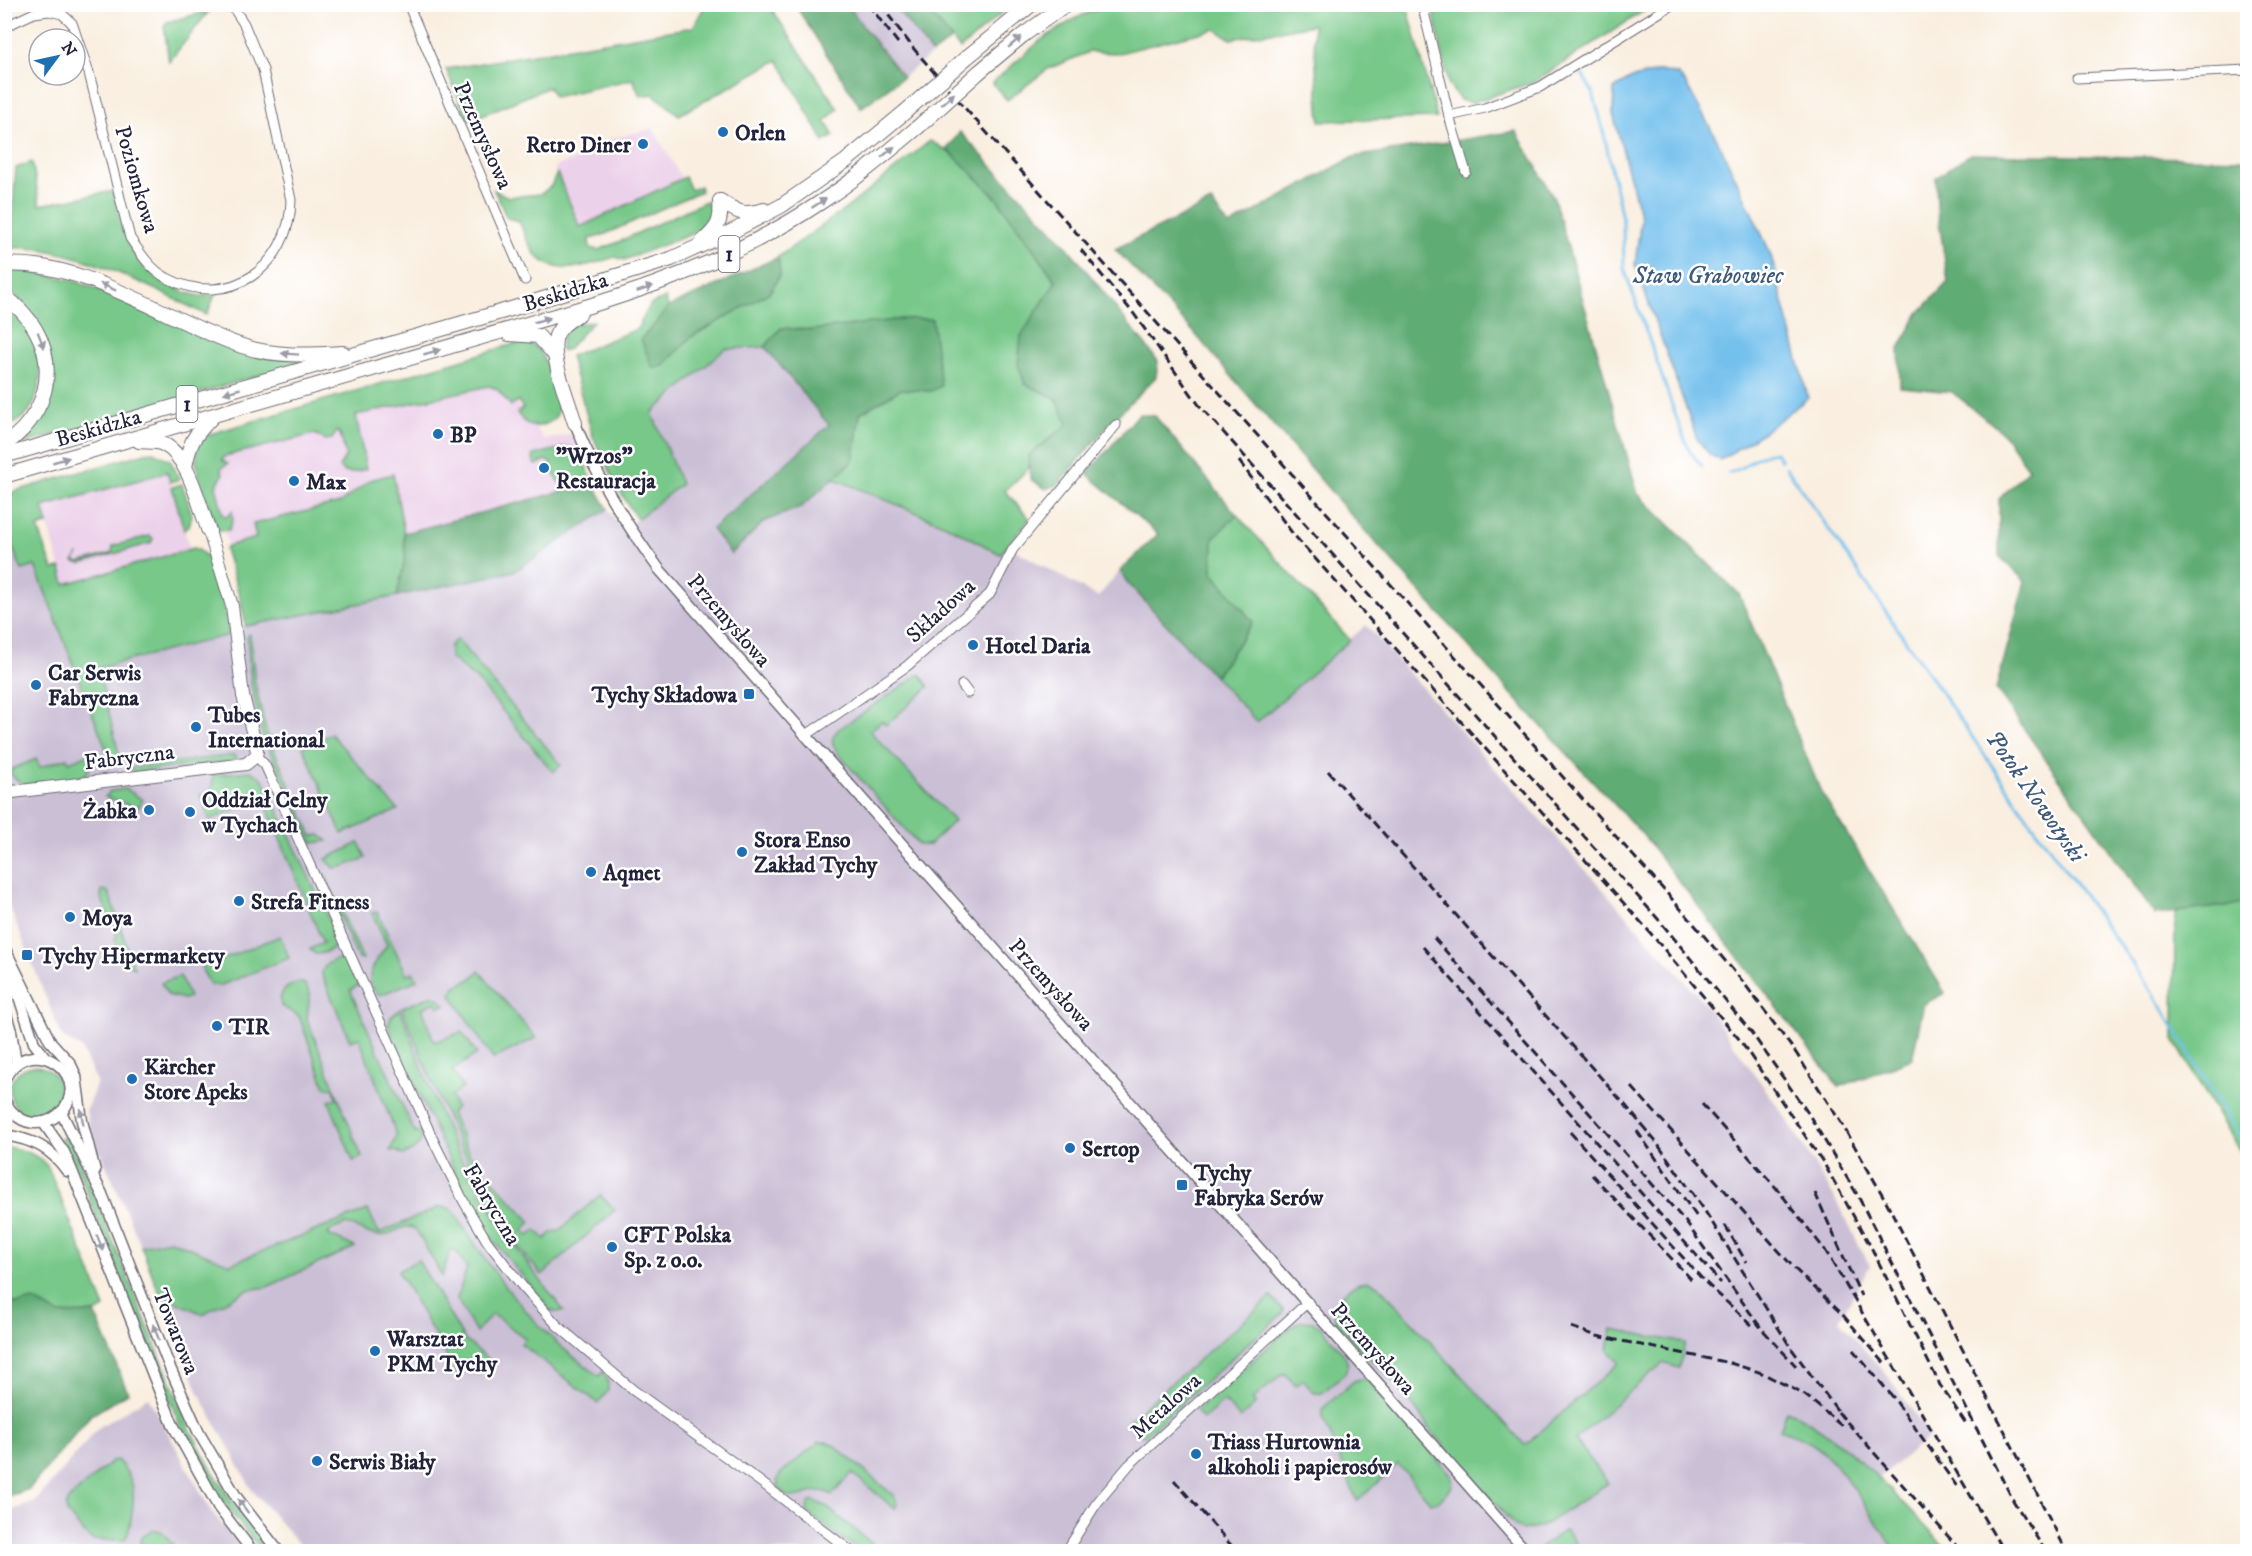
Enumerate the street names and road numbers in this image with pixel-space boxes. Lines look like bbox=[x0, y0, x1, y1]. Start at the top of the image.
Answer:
street label: Przemysłowa bbox=[447, 78, 518, 194]
street label: Poziomkowa bbox=[108, 123, 165, 237]
road number: 1 bbox=[718, 236, 740, 272]
street label: Beskidzka bbox=[520, 267, 612, 318]
road number: 1 bbox=[176, 386, 198, 422]
street label: Beskidzka bbox=[53, 403, 145, 454]
street label: Przemysłowa bbox=[681, 569, 777, 673]
street label: Składowa bbox=[901, 573, 982, 649]
street label: Fabryczna bbox=[83, 738, 177, 776]
street label: Przemysłowa bbox=[1003, 933, 1100, 1037]
street label: Fabryczna bbox=[457, 1159, 527, 1251]
street label: Towarowa bbox=[146, 1284, 205, 1379]
street label: Przemysłowa bbox=[1325, 1297, 1422, 1401]
street label: Metalowa bbox=[1125, 1367, 1207, 1445]

